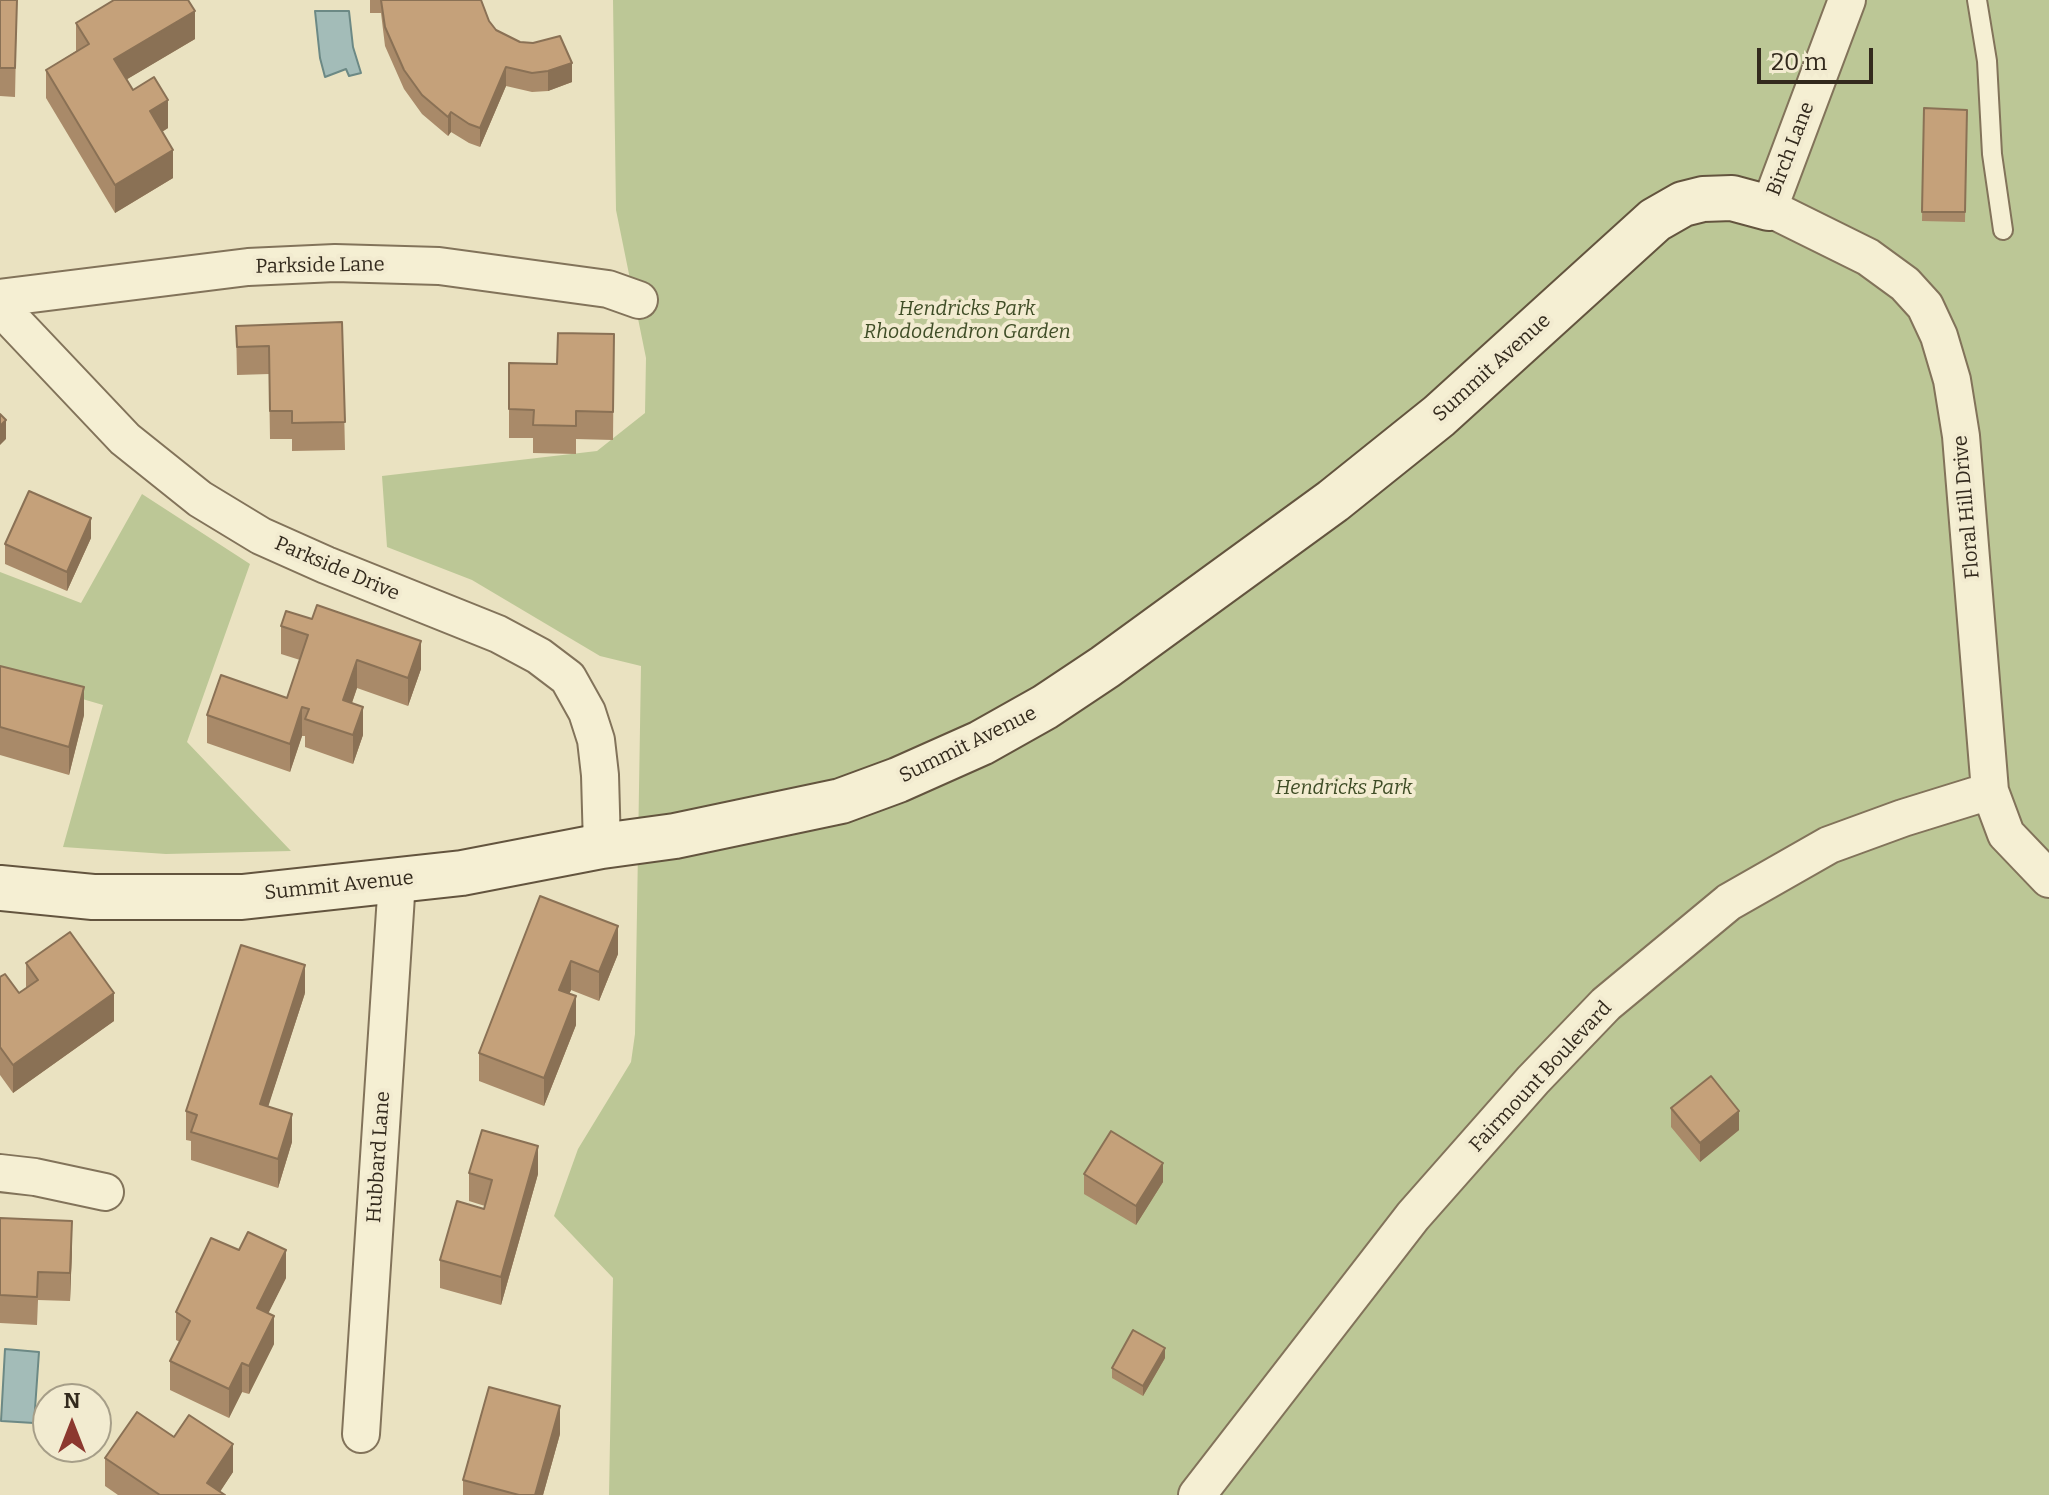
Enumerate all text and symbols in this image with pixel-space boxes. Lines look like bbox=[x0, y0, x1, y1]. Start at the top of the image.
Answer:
scale bar bbox=[1761, 32, 1877, 82]
text: 20 m bbox=[1771, 48, 1827, 76]
street label: Birch Lane bbox=[1762, 99, 1820, 199]
street label: Parkside Lane bbox=[255, 253, 385, 279]
park label: Hendricks Park Rhododendron Garden bbox=[863, 297, 1071, 344]
street label: Summit Avenue bbox=[1428, 309, 1556, 427]
street label: Floral Hill Drive bbox=[1949, 434, 1985, 580]
street label: Parkside Drive bbox=[271, 532, 403, 606]
street label: Summit Avenue bbox=[895, 701, 1041, 789]
park label: Hendricks Park bbox=[1275, 776, 1413, 800]
street label: Summit Avenue bbox=[263, 866, 415, 906]
street label: Fairmount Boulevard bbox=[1465, 997, 1617, 1157]
street label: Hubbard Lane bbox=[362, 1090, 396, 1224]
north arrow bbox=[32, 1383, 112, 1463]
text: N bbox=[64, 1387, 80, 1414]

